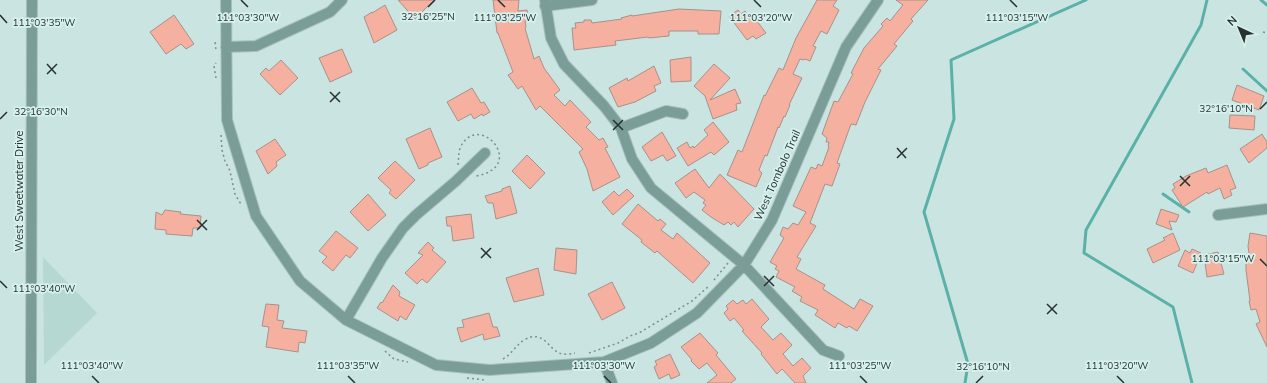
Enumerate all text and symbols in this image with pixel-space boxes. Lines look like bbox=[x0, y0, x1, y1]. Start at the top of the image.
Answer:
north arrow bbox=[1219, 8, 1259, 48]
text: 32°16'25"N bbox=[401, 10, 455, 23]
text: 111°03'30"W bbox=[217, 11, 279, 24]
text: 111°03'25"W bbox=[474, 11, 536, 24]
text: 111°03'20"W bbox=[730, 11, 792, 24]
text: 111°03'15"W bbox=[986, 11, 1048, 24]
text: N bbox=[1224, 13, 1240, 29]
text: 111°03'35"W bbox=[13, 16, 75, 29]
text: 32°16'10"N bbox=[1199, 102, 1253, 115]
text: 32°16'30"N bbox=[14, 105, 68, 118]
street label: West Tombolo Trail bbox=[751, 128, 803, 222]
street label: West Sweetwater Drive bbox=[12, 130, 26, 252]
text: 111°03'15"W bbox=[1192, 252, 1254, 265]
text: 111°03'40"W bbox=[13, 282, 75, 295]
text: 111°03'40"W bbox=[61, 359, 123, 372]
text: 111°03'35"W bbox=[317, 359, 379, 372]
text: 111°03'30"W bbox=[573, 359, 635, 372]
text: 111°03'25"W bbox=[829, 359, 891, 372]
text: 111°03'20"W bbox=[1086, 359, 1148, 372]
text: 32°16'10"N bbox=[956, 360, 1010, 373]

